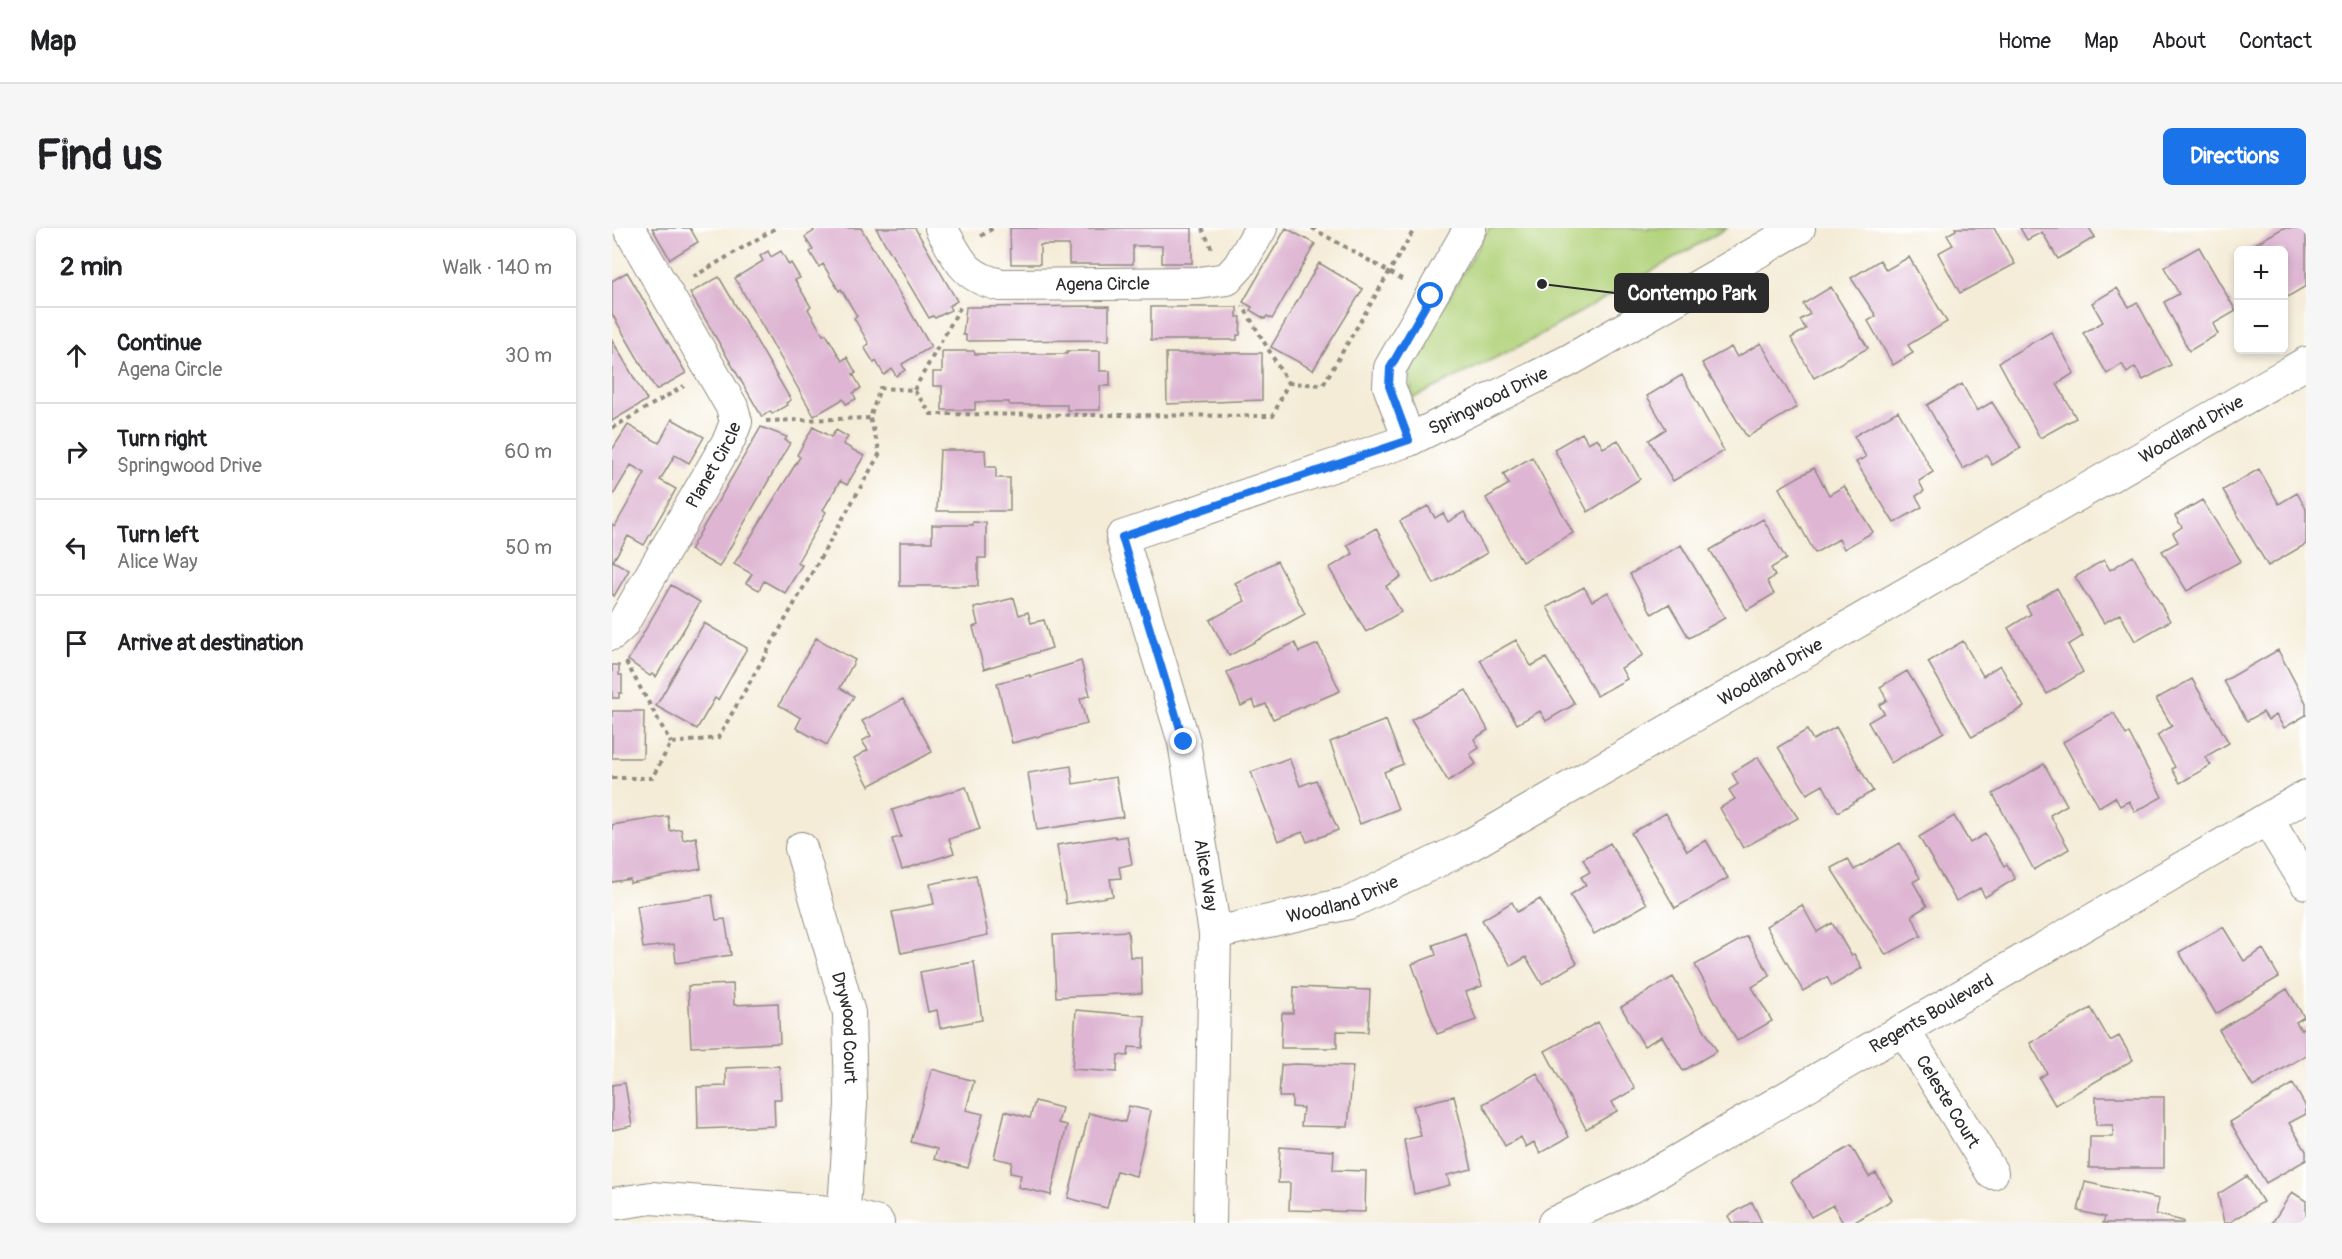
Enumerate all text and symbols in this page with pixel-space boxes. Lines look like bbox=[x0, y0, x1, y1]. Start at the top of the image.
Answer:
text: Map bbox=[30, 24, 76, 59]
text: Home bbox=[1998, 28, 2051, 55]
text: Map bbox=[2084, 28, 2119, 55]
text: About bbox=[2152, 28, 2206, 55]
text: Contact bbox=[2239, 28, 2312, 55]
button: Directions bbox=[2163, 128, 2306, 185]
text: Find us bbox=[36, 130, 162, 182]
map controls bbox=[2234, 246, 2288, 354]
button: + bbox=[2234, 246, 2288, 300]
text: 2 min bbox=[60, 251, 122, 283]
text: Walk · 140 m bbox=[442, 255, 552, 280]
street label: Agena Circle bbox=[1055, 272, 1150, 296]
callout: Contempo Park bbox=[1615, 274, 1768, 312]
text: Contempo Park bbox=[1627, 281, 1757, 306]
route start bbox=[1417, 282, 1443, 308]
button: − bbox=[2234, 300, 2288, 354]
text: Continue bbox=[117, 329, 201, 357]
icon: ahead bbox=[60, 339, 93, 372]
text: 30 m bbox=[505, 343, 552, 368]
text: Agena Circle bbox=[117, 357, 222, 382]
street label: Springwood Drive bbox=[1425, 362, 1552, 440]
street label: Woodland Drive bbox=[2135, 390, 2248, 469]
street label: Planet Circle bbox=[681, 419, 747, 513]
text: Turn right bbox=[117, 425, 207, 453]
icon: right bbox=[60, 435, 93, 468]
text: 60 m bbox=[505, 439, 552, 464]
text: Springwood Drive bbox=[117, 453, 262, 478]
text: Turn left bbox=[117, 521, 199, 549]
icon: left bbox=[60, 531, 93, 564]
text: 50 m bbox=[505, 535, 552, 560]
text: Alice Way bbox=[117, 549, 198, 574]
icon: arrive bbox=[60, 627, 93, 660]
text: Arrive at destination bbox=[117, 629, 303, 657]
street label: Woodland Drive bbox=[1714, 633, 1827, 712]
route end bbox=[1170, 728, 1196, 754]
street label: Alice Way bbox=[1188, 837, 1223, 913]
street label: Woodland Drive bbox=[1284, 870, 1402, 929]
street label: Drywood Court bbox=[826, 969, 862, 1085]
street label: Regents Boulevard bbox=[1865, 969, 1998, 1059]
street label: Celeste Court bbox=[1910, 1051, 1985, 1153]

